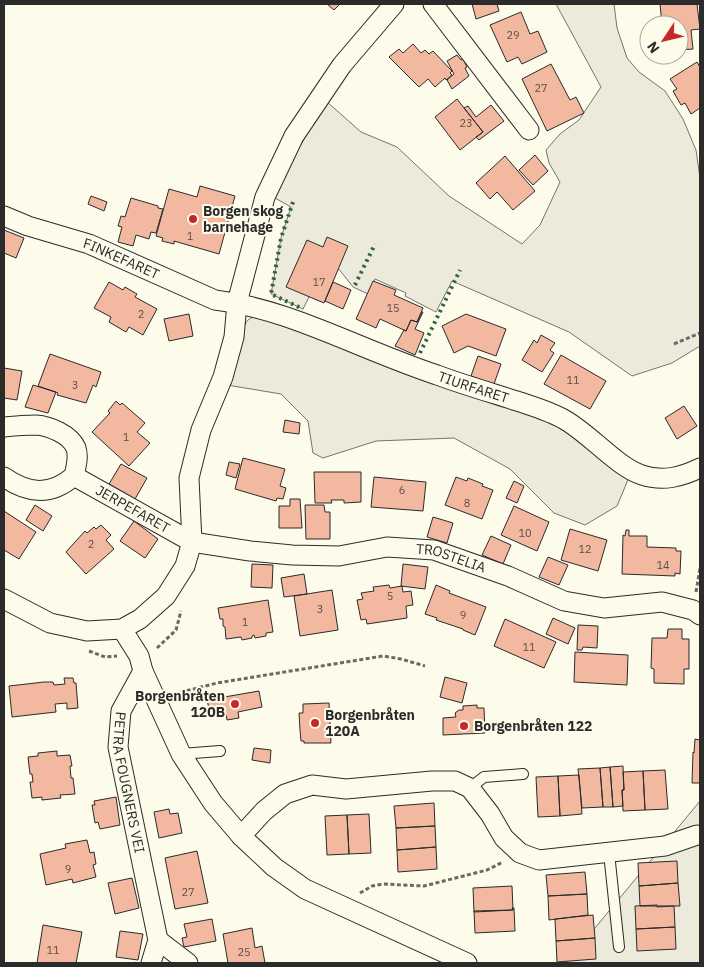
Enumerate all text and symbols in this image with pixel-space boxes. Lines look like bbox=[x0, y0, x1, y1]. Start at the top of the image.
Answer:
north arrow bbox=[639, 15, 689, 65]
house number: 29 bbox=[506, 28, 520, 42]
text: N bbox=[643, 38, 664, 57]
house number: 27 bbox=[534, 81, 548, 95]
house number: 23 bbox=[459, 116, 473, 130]
place label: Borgen skog barnehage bbox=[203, 202, 284, 236]
marker: Borgen skog barnehage bbox=[187, 213, 199, 225]
house number: 1 bbox=[187, 229, 194, 243]
street label: FINKEFARET bbox=[81, 234, 162, 283]
house number: 17 bbox=[312, 275, 326, 289]
house number: 15 bbox=[386, 301, 400, 315]
house number: 2 bbox=[138, 307, 144, 321]
street label: TIURFARET bbox=[436, 367, 511, 407]
house number: 11 bbox=[566, 373, 580, 387]
house number: 3 bbox=[72, 378, 78, 392]
house number: 1 bbox=[123, 430, 130, 444]
street label: JERPEFARET bbox=[92, 481, 173, 537]
house number: 6 bbox=[399, 483, 405, 497]
house number: 8 bbox=[464, 496, 470, 510]
house number: 10 bbox=[518, 526, 532, 540]
house number: 2 bbox=[88, 537, 94, 551]
street label: TROSTELIA bbox=[415, 540, 488, 577]
house number: 12 bbox=[578, 542, 592, 556]
house number: 14 bbox=[656, 558, 670, 572]
house number: 5 bbox=[387, 589, 393, 603]
house number: 3 bbox=[317, 602, 323, 616]
house number: 9 bbox=[460, 608, 466, 622]
house number: 1 bbox=[242, 615, 249, 629]
house number: 11 bbox=[522, 640, 536, 654]
place label: Borgenbråten 120B bbox=[135, 687, 225, 721]
marker: Borgenbråten 120B bbox=[229, 698, 241, 710]
place label: Borgenbråten 120A bbox=[325, 706, 415, 740]
street label: PETRA FOUGNERS VEI bbox=[109, 711, 149, 855]
marker: Borgenbråten 120A bbox=[309, 717, 321, 729]
place label: Borgenbråten 122 bbox=[474, 717, 592, 735]
marker: Borgenbråten 122 bbox=[458, 720, 470, 732]
house number: 9 bbox=[65, 862, 71, 876]
house number: 27 bbox=[181, 885, 195, 899]
house number: 11 bbox=[46, 943, 60, 957]
house number: 25 bbox=[237, 945, 251, 959]

